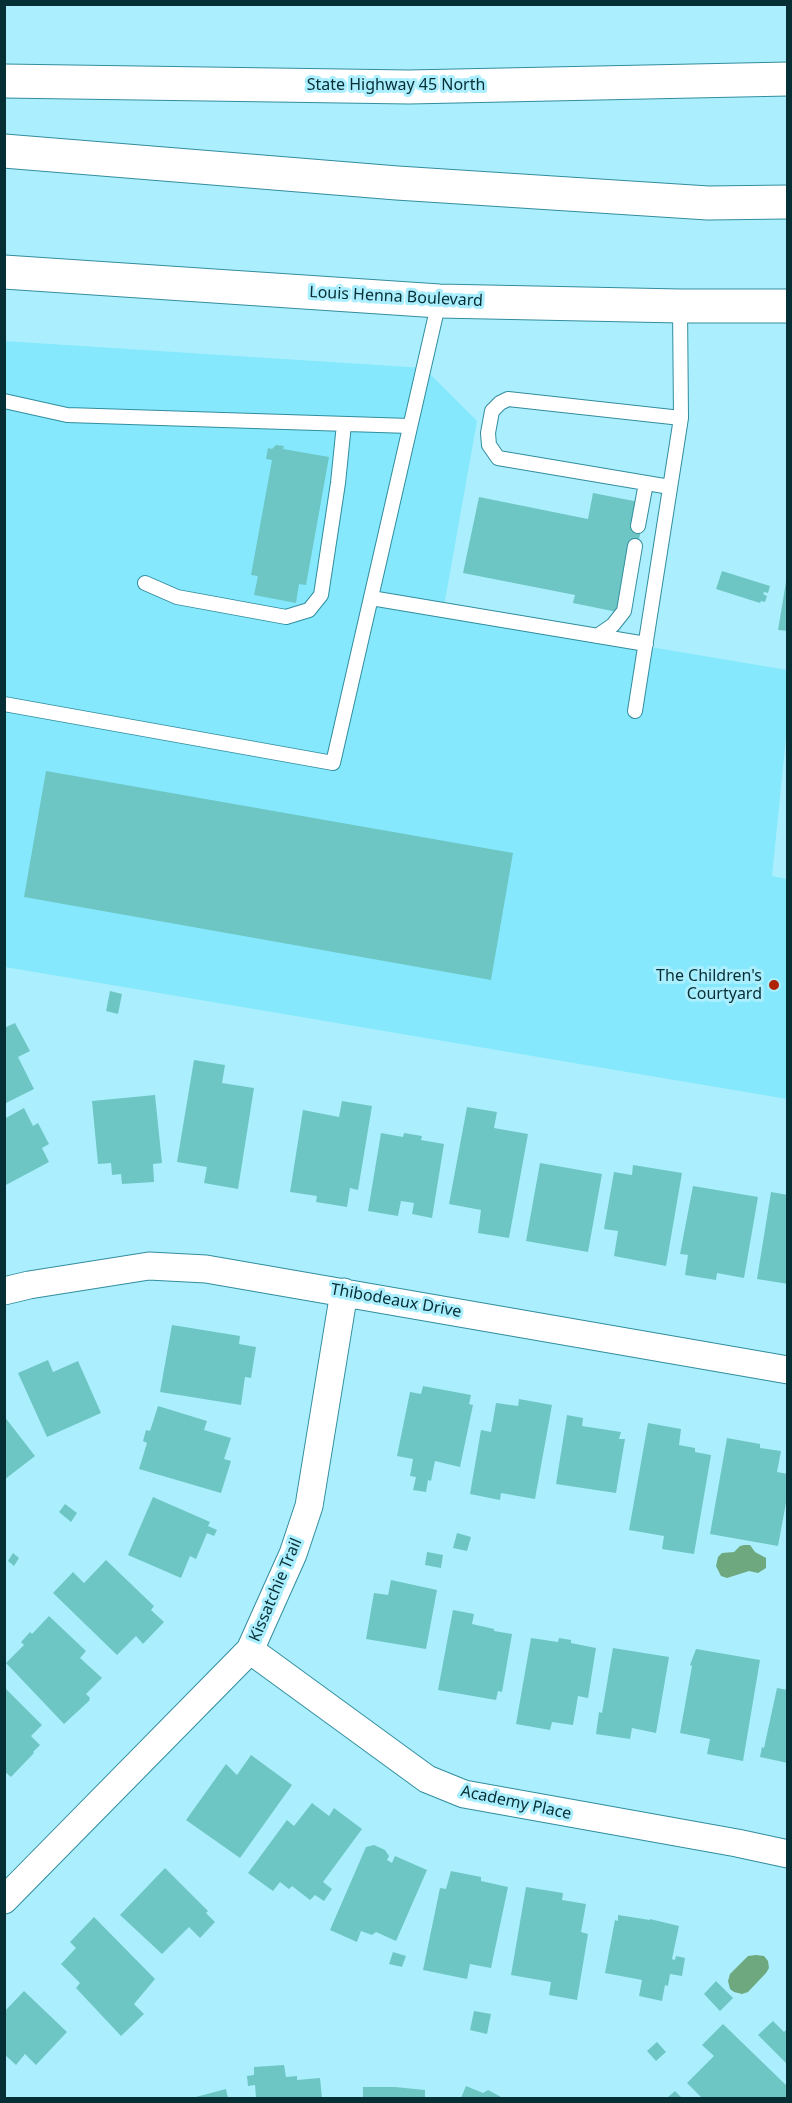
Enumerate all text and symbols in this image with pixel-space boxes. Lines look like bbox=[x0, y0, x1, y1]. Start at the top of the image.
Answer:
street label: State Highway 45 North bbox=[307, 75, 485, 95]
street label: Louis Henna Boulevard bbox=[309, 283, 483, 311]
place label: The Children's Courtyard bbox=[656, 966, 762, 1004]
marker: The Children's Courtyard bbox=[767, 978, 781, 992]
street label: Thibodeaux Drive bbox=[329, 1280, 463, 1322]
street label: Kissatchie Trail bbox=[246, 1535, 306, 1645]
street label: Academy Place bbox=[459, 1782, 573, 1824]

